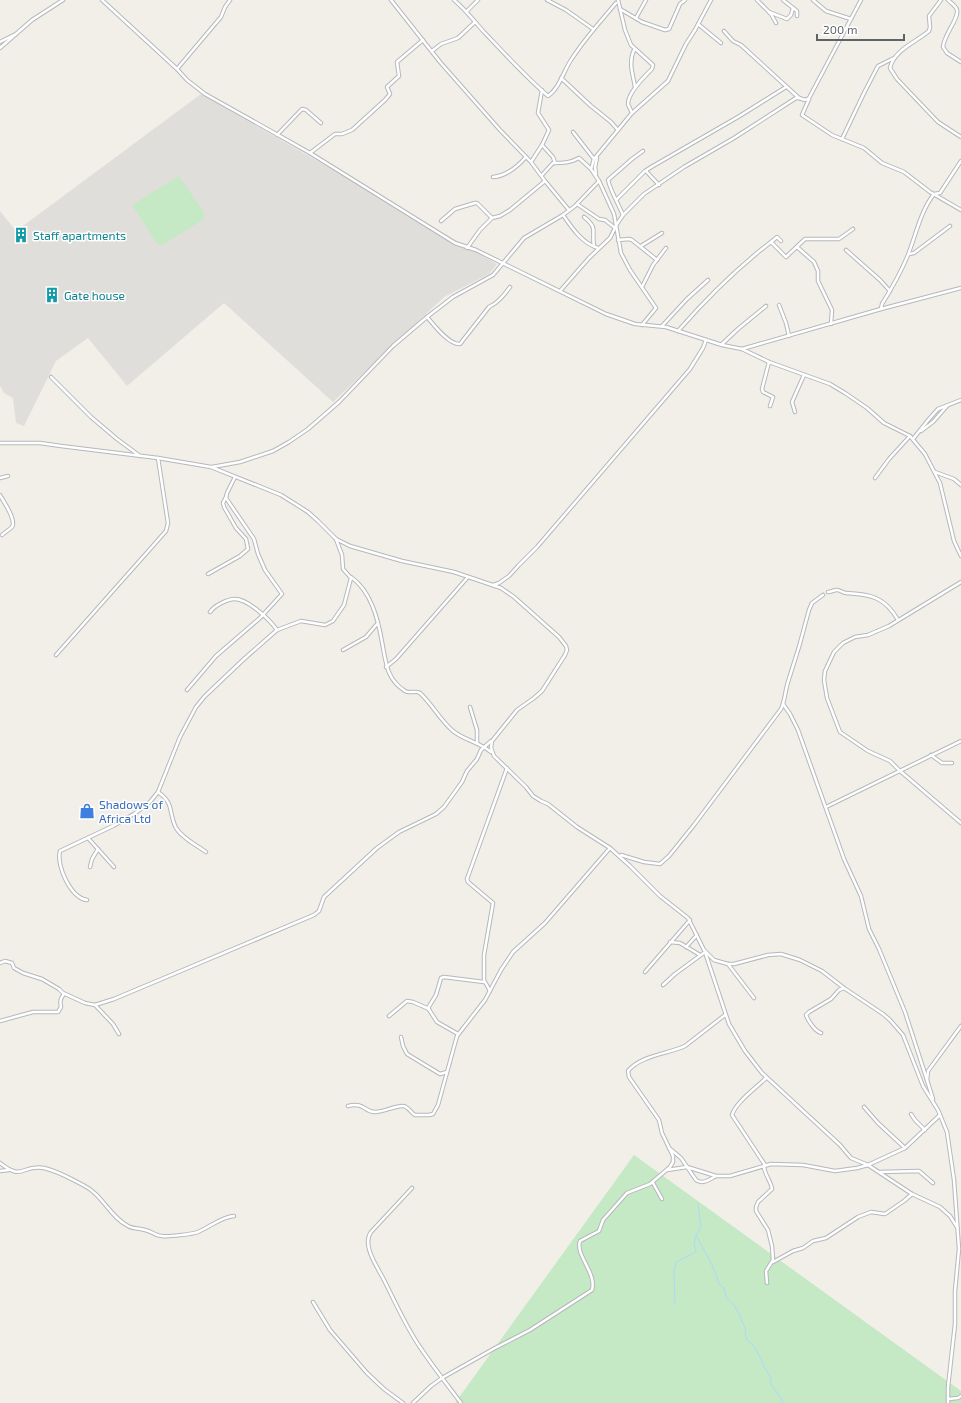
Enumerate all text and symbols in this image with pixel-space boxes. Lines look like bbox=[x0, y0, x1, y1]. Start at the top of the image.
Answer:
scale bar bbox=[817, 16, 904, 42]
text: 200 m bbox=[823, 22, 857, 36]
building icon: Staff apartments bbox=[12, 226, 30, 244]
place label: Staff apartments bbox=[33, 228, 126, 242]
building icon: Gate house bbox=[43, 286, 61, 304]
place label: Gate house bbox=[64, 288, 125, 302]
place label: Shadows of Africa Ltd bbox=[99, 797, 163, 825]
shop icon: Shadows of Africa Ltd bbox=[78, 802, 96, 820]

